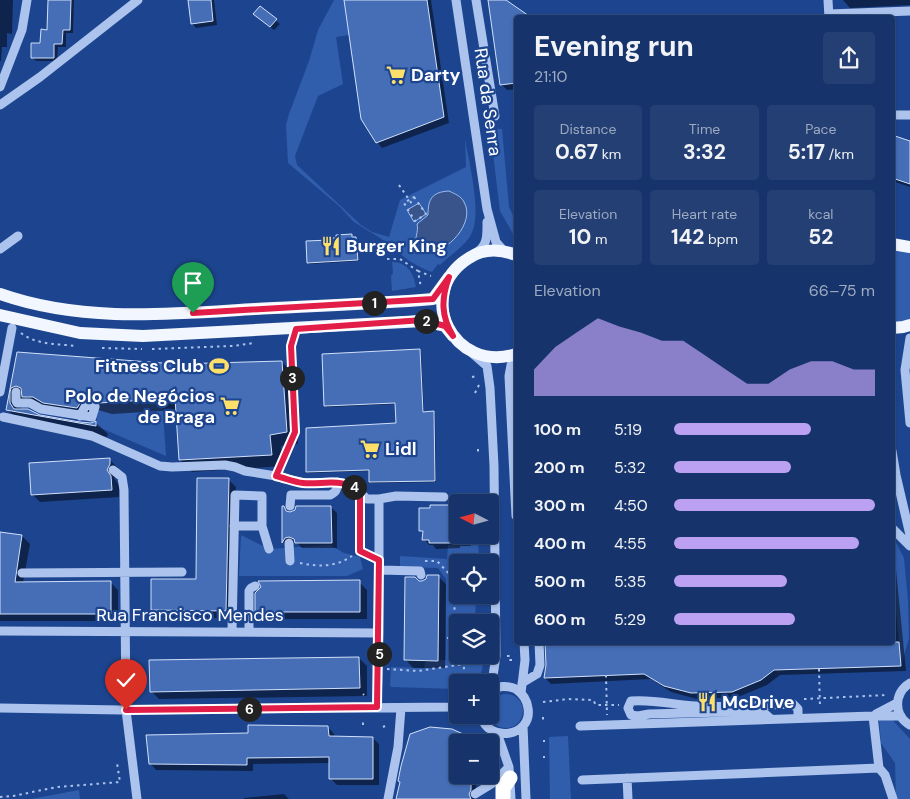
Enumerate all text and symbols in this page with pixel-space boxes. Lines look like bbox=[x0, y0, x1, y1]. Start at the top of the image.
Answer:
text: Evening run bbox=[534, 28, 694, 65]
button: share bbox=[823, 32, 875, 84]
street label: Rua da Senra bbox=[469, 46, 507, 158]
place label: Darty bbox=[411, 63, 460, 87]
supermarket icon: Darty bbox=[385, 64, 407, 86]
text: 21:10 bbox=[534, 66, 567, 87]
text: Distance bbox=[560, 120, 617, 138]
text: Time bbox=[689, 120, 720, 138]
text: Pace bbox=[805, 120, 837, 138]
text: 0.67 bbox=[555, 138, 598, 166]
text: 3:32 bbox=[683, 138, 726, 166]
text: 5:17 bbox=[788, 138, 825, 166]
text: km bbox=[598, 145, 621, 163]
text: /km bbox=[825, 145, 854, 163]
text: Elevation bbox=[559, 205, 617, 223]
text: Heart rate bbox=[672, 205, 737, 223]
text: kcal bbox=[808, 205, 833, 223]
text: 10 bbox=[569, 223, 591, 251]
text: 142 bbox=[671, 223, 704, 251]
text: 52 bbox=[808, 223, 833, 251]
text: m bbox=[591, 230, 607, 248]
text: bpm bbox=[704, 230, 738, 248]
place label: Burger King bbox=[346, 234, 447, 258]
restaurant icon: Burger King bbox=[320, 235, 342, 257]
pin bbox=[172, 262, 214, 313]
icon: arrive bbox=[179, 269, 207, 297]
text: Elevation bbox=[534, 280, 601, 301]
text: 66–75 m bbox=[809, 280, 875, 301]
pin: 1 bbox=[362, 290, 386, 316]
text: 1 bbox=[372, 294, 377, 312]
pin: 2 bbox=[414, 308, 438, 334]
text: 2 bbox=[422, 312, 431, 330]
place label: Fitness Club bbox=[95, 354, 204, 378]
sports icon: Fitness Club bbox=[208, 355, 230, 377]
pin: 3 bbox=[280, 366, 304, 390]
text: 3 bbox=[288, 369, 297, 387]
place label: Polo de Negócios de Braga bbox=[65, 384, 215, 429]
supermarket icon: Polo de Negócios de Braga bbox=[219, 395, 241, 417]
text: 100 m bbox=[534, 419, 581, 440]
text: 5:19 bbox=[614, 419, 642, 440]
place label: Lidl bbox=[385, 437, 417, 461]
supermarket icon: Lidl bbox=[359, 438, 381, 460]
text: 200 m bbox=[534, 457, 585, 478]
text: 5:32 bbox=[614, 457, 646, 478]
pin: 4 bbox=[342, 474, 366, 500]
text: 4 bbox=[350, 478, 359, 496]
north arrow bbox=[449, 494, 499, 544]
map controls bbox=[449, 494, 499, 784]
text: 300 m bbox=[534, 495, 585, 516]
text: 4:50 bbox=[614, 495, 648, 516]
text: 400 m bbox=[534, 533, 586, 554]
text: 4:55 bbox=[614, 533, 646, 554]
button: locate bbox=[449, 554, 499, 604]
text: 500 m bbox=[534, 571, 585, 592]
text: 5:35 bbox=[614, 571, 646, 592]
street label: Rua Francisco Mendes bbox=[96, 603, 284, 627]
text: 600 m bbox=[534, 609, 586, 630]
text: 5:29 bbox=[614, 609, 646, 630]
button: layers bbox=[449, 614, 499, 664]
pin: 5 bbox=[366, 642, 392, 666]
text: 5 bbox=[375, 645, 384, 663]
pin bbox=[105, 659, 147, 710]
icon: check bbox=[112, 666, 140, 694]
button: + bbox=[449, 674, 499, 724]
place label: McDrive bbox=[722, 690, 795, 714]
restaurant icon: McDrive bbox=[696, 691, 718, 713]
pin: 6 bbox=[236, 696, 262, 722]
text: 6 bbox=[245, 700, 254, 718]
button: − bbox=[449, 734, 499, 784]

